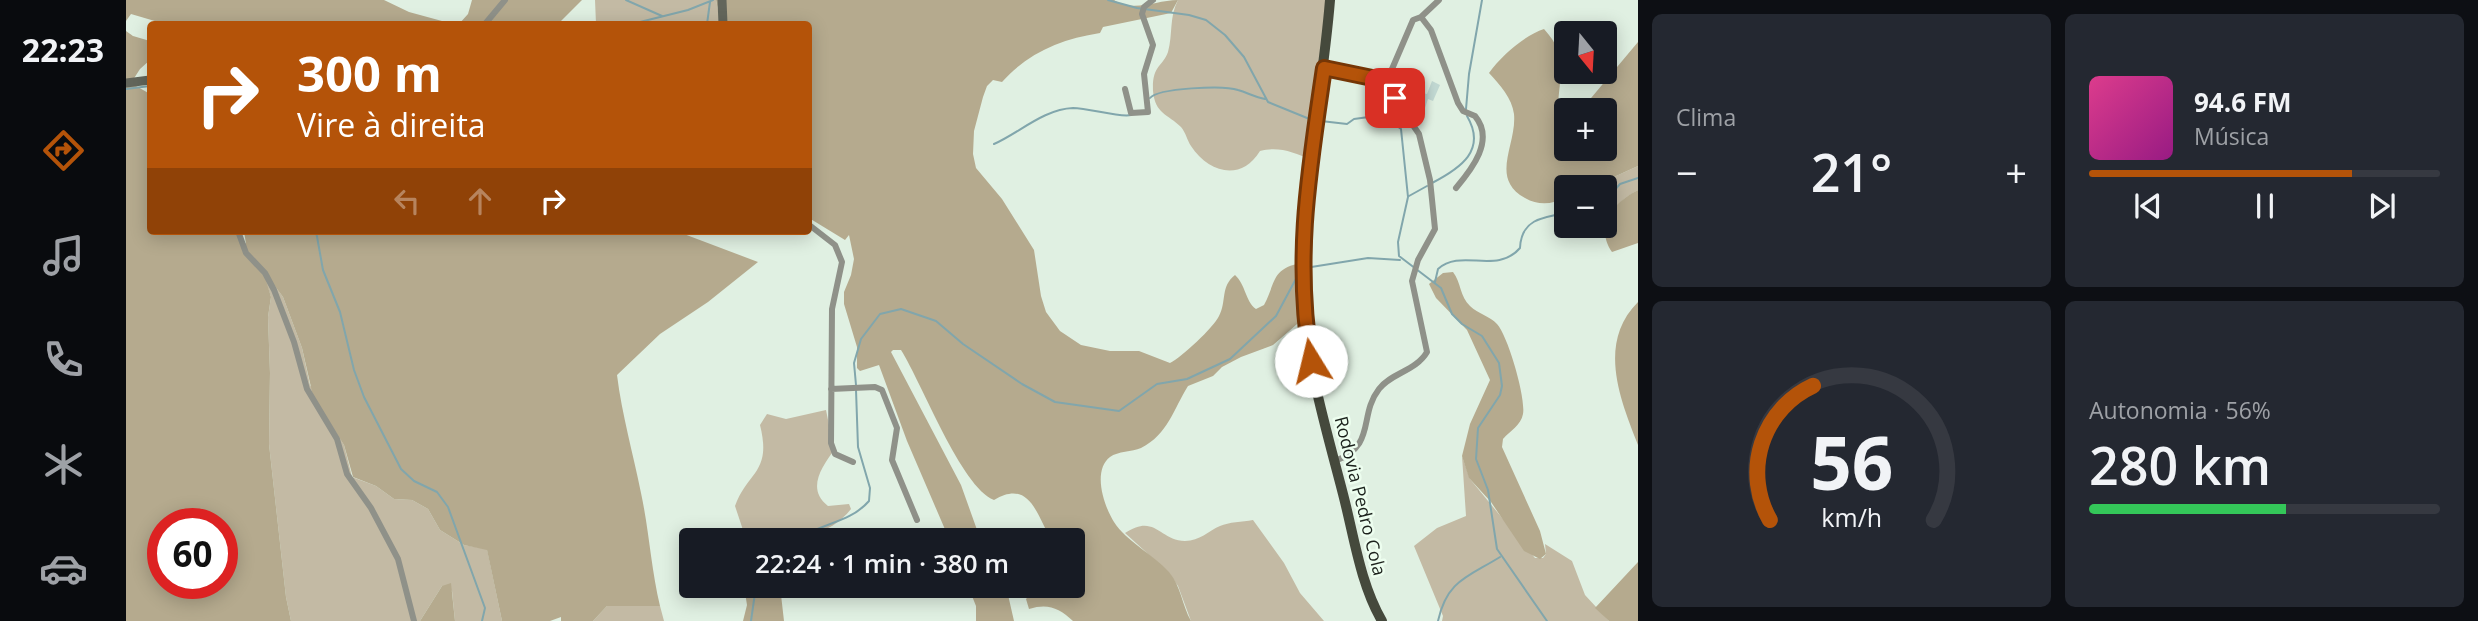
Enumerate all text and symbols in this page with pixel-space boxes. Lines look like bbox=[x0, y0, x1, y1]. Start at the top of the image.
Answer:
north arrow bbox=[1554, 21, 1617, 84]
map controls bbox=[1554, 21, 1617, 238]
text: 22:23 bbox=[22, 28, 104, 71]
text: 300 m bbox=[297, 40, 442, 106]
icon: right bbox=[182, 49, 273, 140]
pin bbox=[1365, 68, 1425, 128]
icon: arrive bbox=[1376, 79, 1414, 117]
text: 94.6 FM bbox=[2194, 84, 2292, 120]
button: + bbox=[1554, 98, 1617, 161]
text: Clima bbox=[1676, 101, 1736, 133]
text: Vire à direita bbox=[297, 103, 486, 146]
text: Música bbox=[2194, 120, 2269, 152]
icon: directions bbox=[39, 126, 88, 175]
text: 21° bbox=[1811, 136, 1892, 207]
text: − bbox=[1676, 146, 1698, 198]
text: + bbox=[2005, 146, 2027, 198]
button: − bbox=[1554, 175, 1617, 238]
icon: left bbox=[388, 182, 426, 220]
icon: ahead bbox=[461, 182, 499, 220]
icon: right bbox=[534, 182, 572, 220]
icon: previous bbox=[2129, 187, 2167, 225]
icon: pause bbox=[2246, 187, 2284, 225]
icon: next bbox=[2363, 187, 2401, 225]
icon: music bbox=[39, 231, 88, 280]
position arrow bbox=[1274, 324, 1348, 398]
icon: phone bbox=[39, 335, 88, 384]
text: Autonomia · 56% bbox=[2089, 394, 2271, 426]
text: 56 bbox=[1810, 412, 1893, 511]
street label: Rodovia Pedro Cola bbox=[1330, 414, 1392, 578]
text: 280 km bbox=[2089, 429, 2271, 500]
icon: climate bbox=[39, 440, 88, 489]
text: km/h bbox=[1821, 500, 1882, 534]
speed limit sign: 60 bbox=[147, 508, 238, 599]
icon: car bbox=[39, 544, 88, 593]
text: 22:24 · 1 min · 380 m bbox=[755, 545, 1009, 581]

